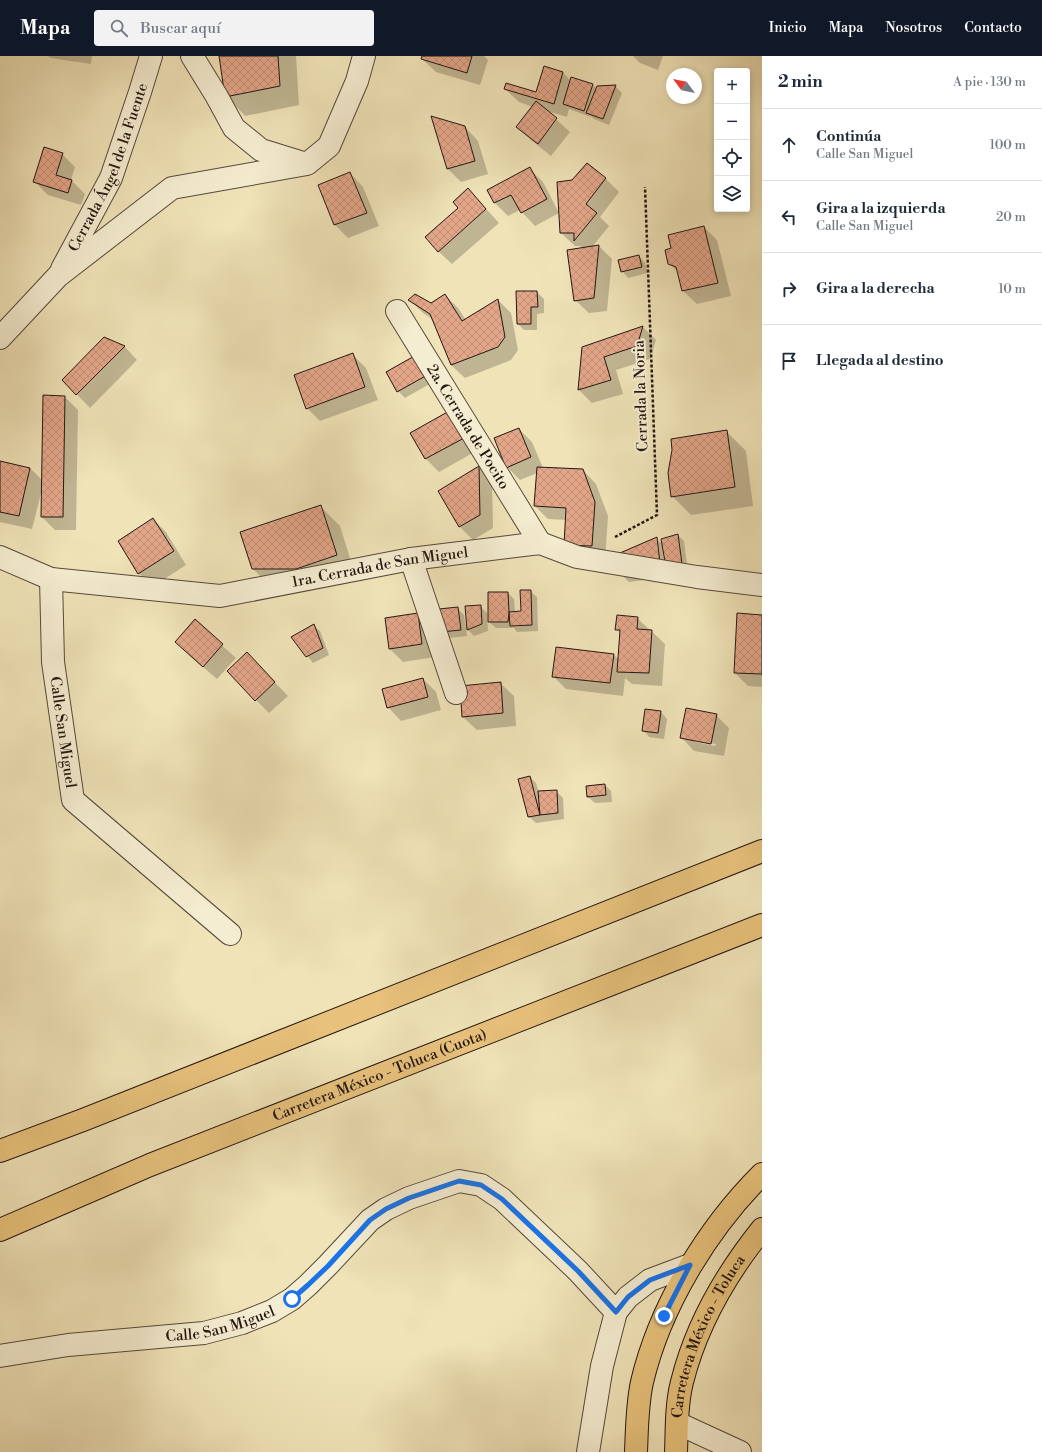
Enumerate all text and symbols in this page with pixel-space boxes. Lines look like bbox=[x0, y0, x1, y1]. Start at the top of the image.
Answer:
search box bbox=[94, 10, 374, 46]
text: Mapa bbox=[20, 16, 70, 40]
icon: search bbox=[108, 17, 130, 39]
text: Buscar aquí bbox=[140, 19, 221, 38]
text: Inicio bbox=[769, 19, 807, 37]
text: Mapa bbox=[829, 19, 863, 37]
text: Nosotros bbox=[885, 19, 942, 37]
text: Contacto bbox=[964, 19, 1022, 37]
north arrow bbox=[666, 68, 702, 104]
map controls bbox=[714, 68, 750, 212]
button: + bbox=[714, 68, 750, 104]
text: 2 min bbox=[778, 71, 823, 93]
text: A pie · 130 m bbox=[953, 74, 1026, 90]
street label: Cerrada Ángel de la Fuente bbox=[64, 81, 152, 255]
button: − bbox=[714, 104, 750, 140]
text: Continúa bbox=[816, 127, 881, 146]
icon: ahead bbox=[778, 134, 800, 156]
text: 100 m bbox=[990, 137, 1026, 153]
button: locate bbox=[714, 140, 750, 176]
text: Calle San Miguel bbox=[816, 146, 913, 162]
button: layers bbox=[714, 176, 750, 212]
text: Gira a la izquierda bbox=[816, 199, 946, 218]
icon: left bbox=[778, 206, 800, 228]
text: 20 m bbox=[996, 209, 1026, 225]
text: Calle San Miguel bbox=[816, 218, 913, 234]
icon: right bbox=[778, 278, 800, 300]
text: Gira a la derecha bbox=[816, 279, 935, 298]
text: 10 m bbox=[998, 281, 1026, 297]
street label: Cerrada la Noria bbox=[630, 339, 652, 452]
icon: arrive bbox=[778, 350, 800, 372]
text: Llegada al destino bbox=[816, 351, 944, 370]
street label: 2a. Cerrada de Pocito bbox=[423, 361, 514, 493]
street label: 1ra. Cerrada de San Miguel bbox=[290, 542, 470, 591]
street label: Calle San Miguel bbox=[46, 675, 81, 790]
street label: Carretera México - Toluca (Cuota) bbox=[270, 1024, 489, 1126]
street label: Carretera México - Toluca bbox=[668, 1251, 749, 1419]
route start bbox=[283, 1290, 301, 1308]
street label: Calle San Miguel bbox=[165, 1301, 278, 1346]
route end bbox=[655, 1307, 673, 1325]

